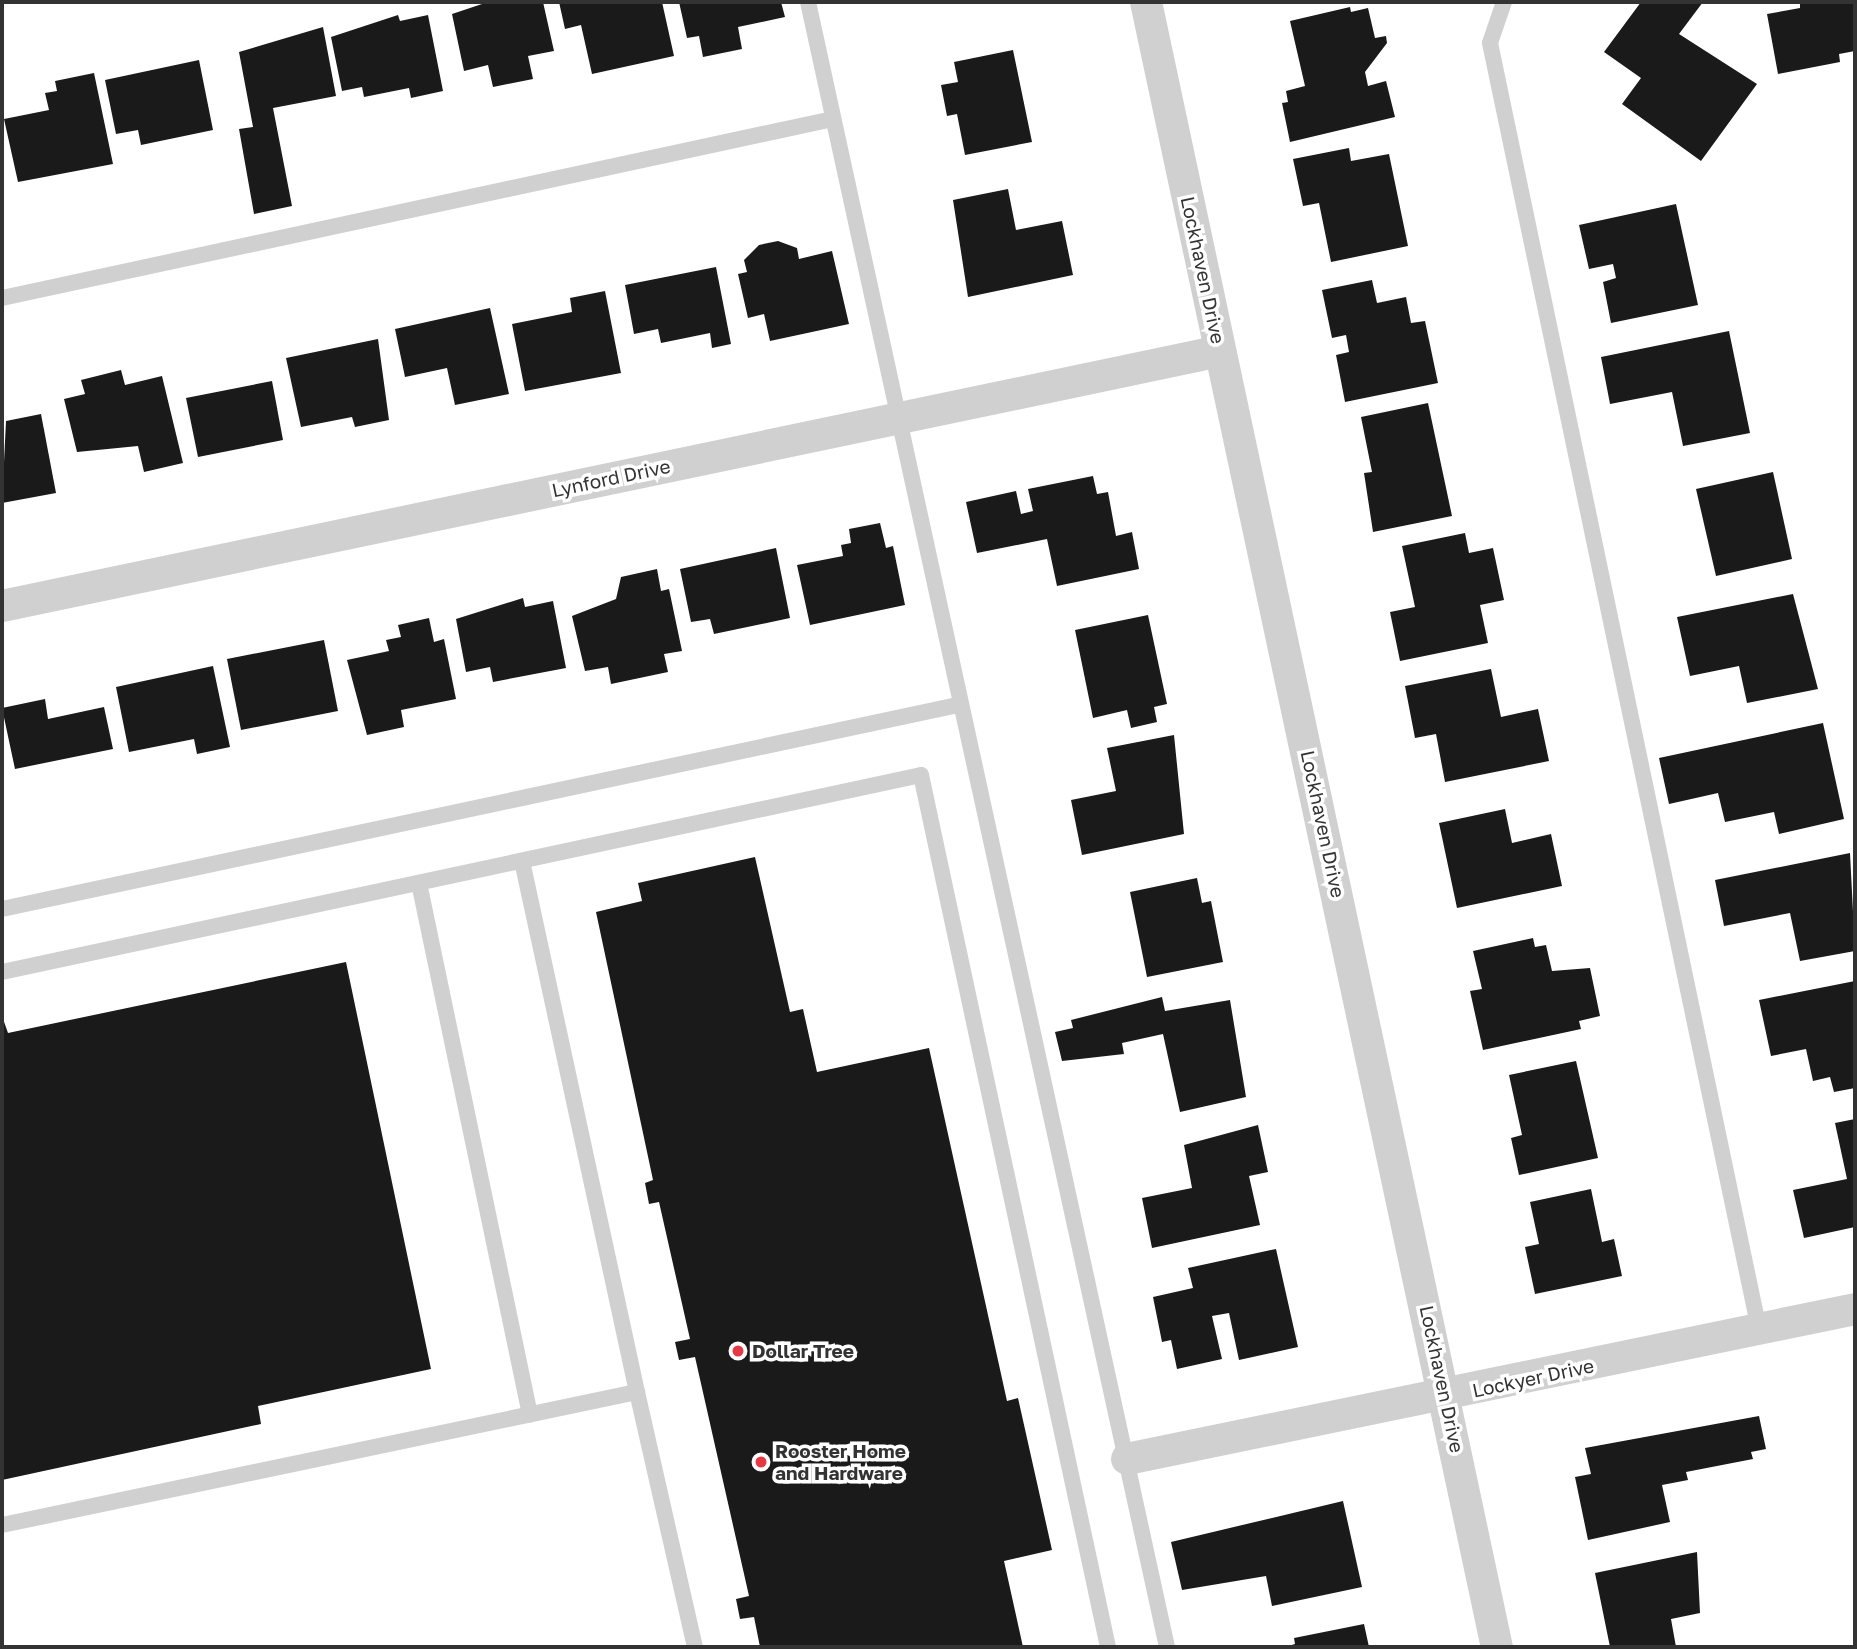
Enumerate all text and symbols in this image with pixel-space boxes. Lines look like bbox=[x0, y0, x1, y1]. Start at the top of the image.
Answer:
street label: Lockhaven Drive bbox=[1176, 194, 1230, 346]
street label: Lynford Drive bbox=[550, 454, 672, 502]
street label: Lockhaven Drive bbox=[1296, 748, 1350, 900]
street label: Lockhaven Drive bbox=[1415, 1303, 1469, 1455]
place label: Dollar Tree bbox=[752, 1340, 854, 1362]
marker: Dollar Tree bbox=[730, 1343, 746, 1359]
street label: Lockyer Drive bbox=[1470, 1354, 1596, 1402]
place label: Rooster Home and Hardware bbox=[775, 1440, 906, 1484]
marker: Rooster Home and Hardware bbox=[753, 1454, 769, 1470]

